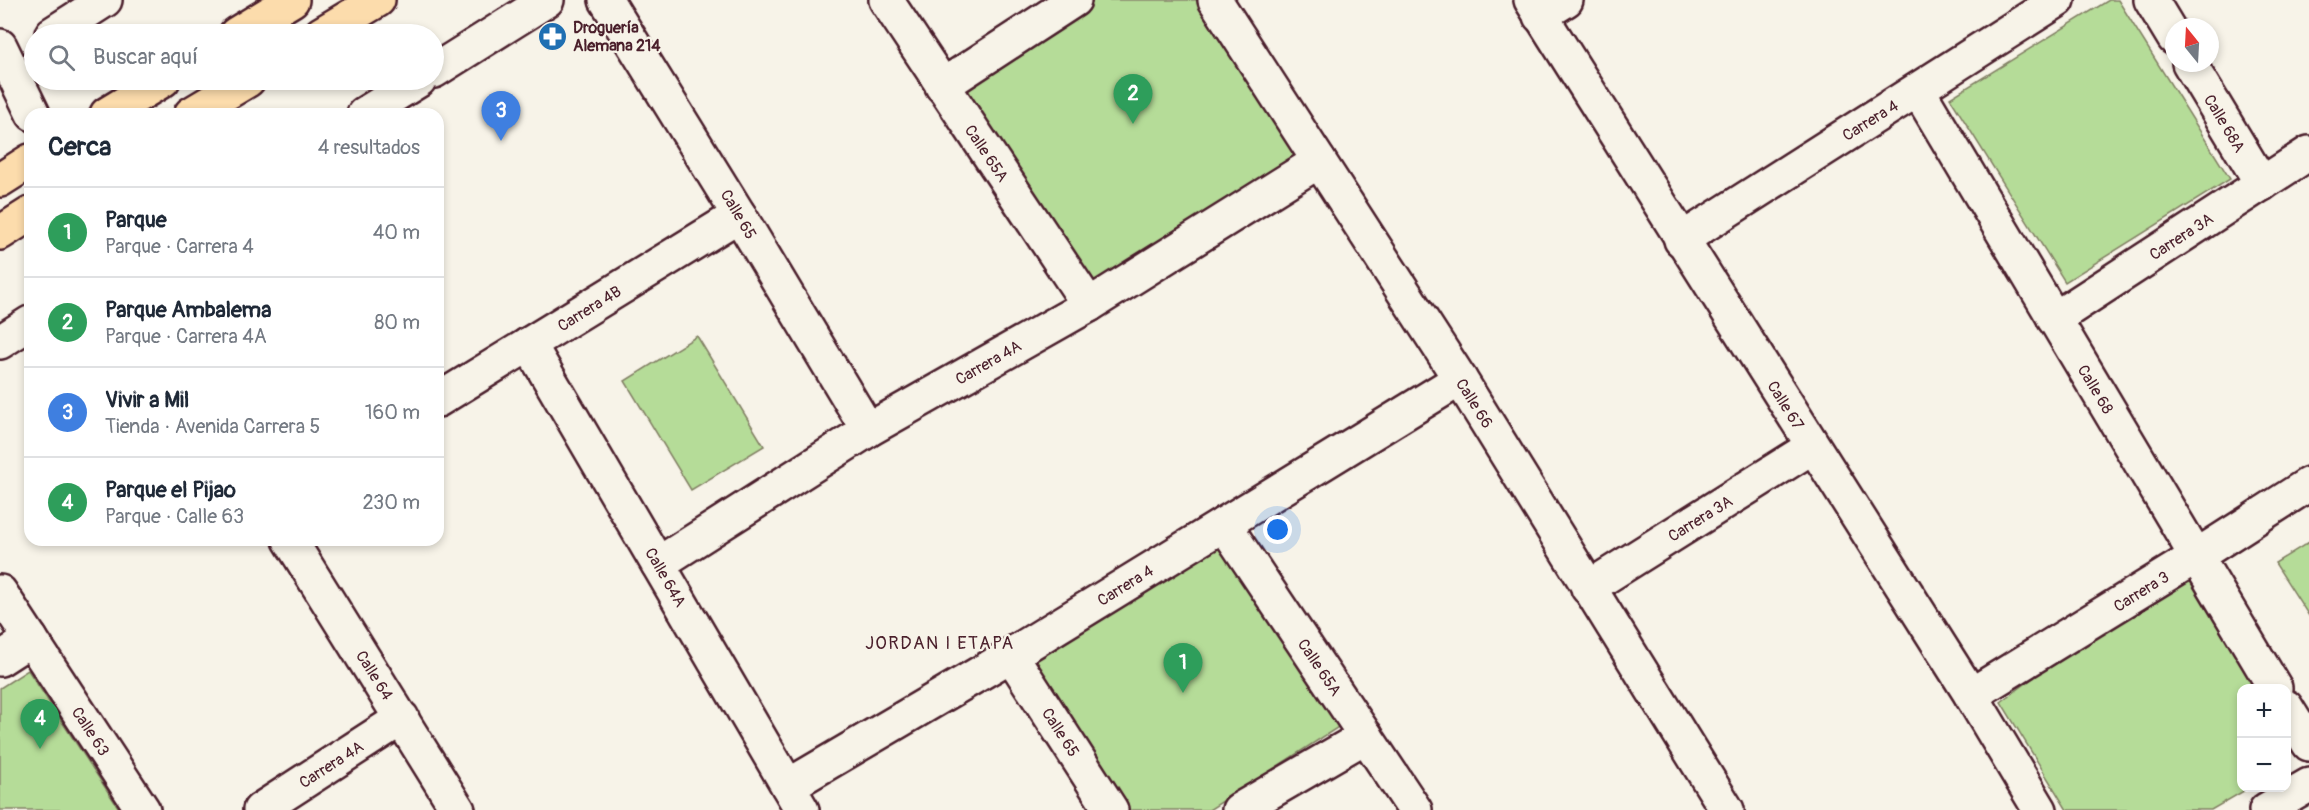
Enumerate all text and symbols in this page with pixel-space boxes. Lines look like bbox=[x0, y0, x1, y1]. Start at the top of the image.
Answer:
place label: Droguería Alemana 214 bbox=[573, 18, 661, 56]
north arrow bbox=[2165, 18, 2219, 72]
pharmacy icon: Droguería Alemana 214 bbox=[536, 20, 568, 52]
search box bbox=[24, 24, 444, 90]
icon: search bbox=[45, 41, 78, 74]
text: Buscar aquí bbox=[93, 43, 198, 71]
pin: 2 bbox=[1114, 74, 1152, 124]
street label: Calle 68A bbox=[2199, 91, 2249, 156]
pin: 3 bbox=[482, 92, 520, 141]
street label: Carrera 4 bbox=[1839, 96, 1902, 146]
street label: Calle 65A bbox=[960, 121, 1013, 186]
text: Cerca bbox=[48, 131, 111, 163]
text: 4 resultados bbox=[318, 135, 420, 160]
street label: Calle 65 bbox=[716, 186, 761, 243]
text: Parque bbox=[105, 206, 167, 234]
street label: Carrera 3A bbox=[2146, 209, 2217, 265]
text: 1 bbox=[64, 220, 71, 245]
text: 40 m bbox=[373, 220, 420, 245]
text: Parque · Carrera 4 bbox=[105, 234, 254, 259]
street label: Carrera 4B bbox=[554, 281, 625, 336]
text: Parque Ambalema bbox=[105, 296, 271, 324]
text: 2 bbox=[62, 310, 73, 335]
text: 80 m bbox=[374, 310, 420, 335]
text: Parque · Carrera 4A bbox=[105, 324, 267, 349]
street label: Carrera 4A bbox=[952, 336, 1025, 390]
street label: Calle 68 bbox=[2073, 361, 2118, 418]
street label: Calle 66 bbox=[1451, 375, 1497, 432]
street label: Calle 67 bbox=[1762, 377, 1808, 434]
text: Vivir a Mil bbox=[105, 386, 189, 414]
text: 3 bbox=[62, 400, 73, 425]
text: 160 m bbox=[365, 400, 420, 425]
text: Tienda · Avenida Carrera 5 bbox=[105, 414, 320, 439]
text: Parque el Pijao bbox=[105, 476, 236, 504]
text: 4 bbox=[62, 490, 73, 515]
text: 230 m bbox=[363, 490, 420, 515]
street label: Carrera 3A bbox=[1665, 491, 1736, 546]
text: Parque · Calle 63 bbox=[105, 504, 244, 529]
your location bbox=[1263, 515, 1292, 544]
street label: Calle 64A bbox=[640, 544, 690, 611]
street label: Carrera 4 bbox=[1094, 561, 1157, 611]
street label: Carrera 3 bbox=[2110, 567, 2173, 617]
district label: JORDAN I ETAPA bbox=[865, 632, 1015, 655]
street label: Calle 65A bbox=[1293, 635, 1346, 700]
pin: 1 bbox=[1164, 644, 1202, 693]
street label: Calle 64 bbox=[351, 647, 397, 704]
map controls bbox=[2237, 684, 2291, 792]
button: + bbox=[2237, 684, 2291, 738]
pin: 4 bbox=[20, 700, 60, 749]
street label: Calle 63 bbox=[67, 703, 113, 760]
street label: Calle 65 bbox=[1037, 704, 1083, 761]
street label: Carrera 4A bbox=[296, 737, 367, 793]
button: − bbox=[2237, 738, 2291, 792]

